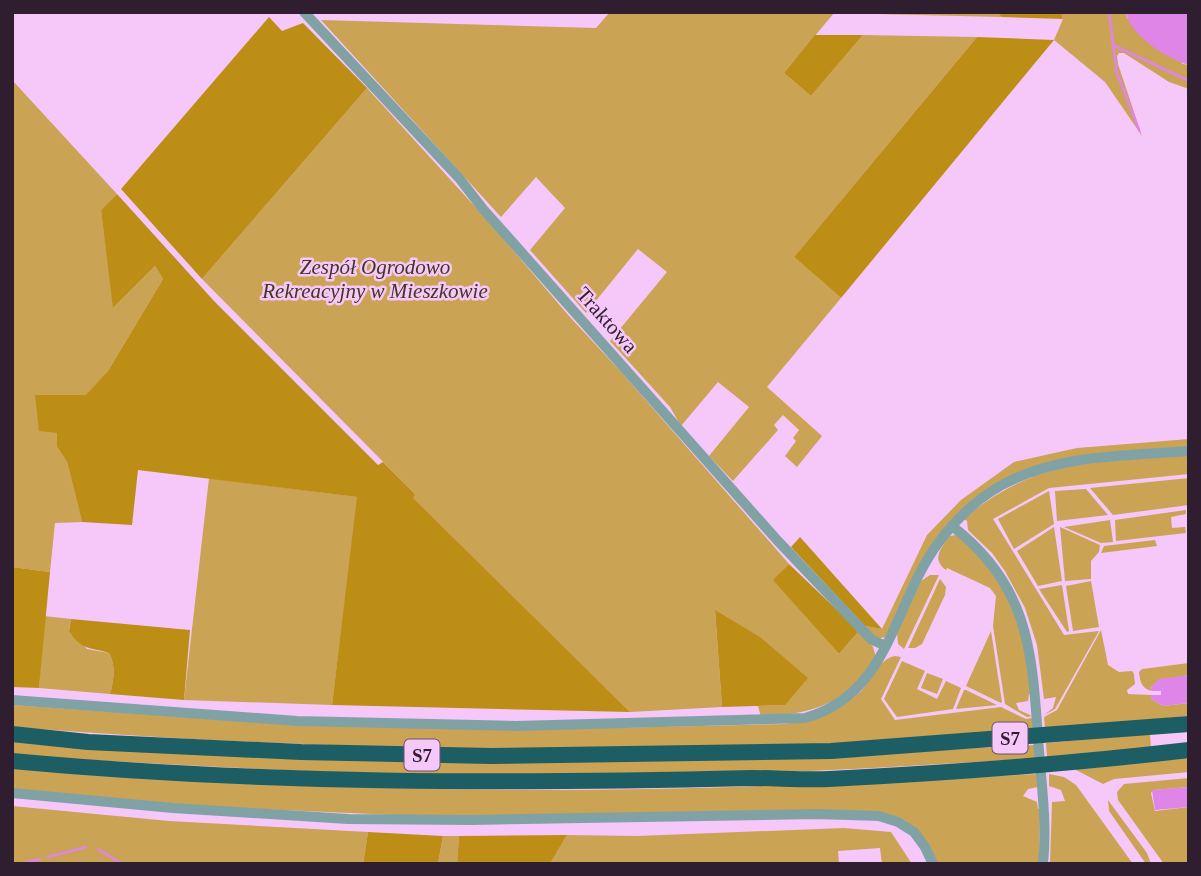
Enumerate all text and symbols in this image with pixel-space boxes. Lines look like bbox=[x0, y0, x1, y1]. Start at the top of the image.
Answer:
park label: Zespół Ogrodowo Rekreacyjny w Mieszkowie bbox=[261, 255, 488, 303]
street label: Traktowa bbox=[571, 282, 643, 358]
road number: S7 bbox=[992, 722, 1028, 754]
road number: S7 bbox=[404, 740, 440, 770]

